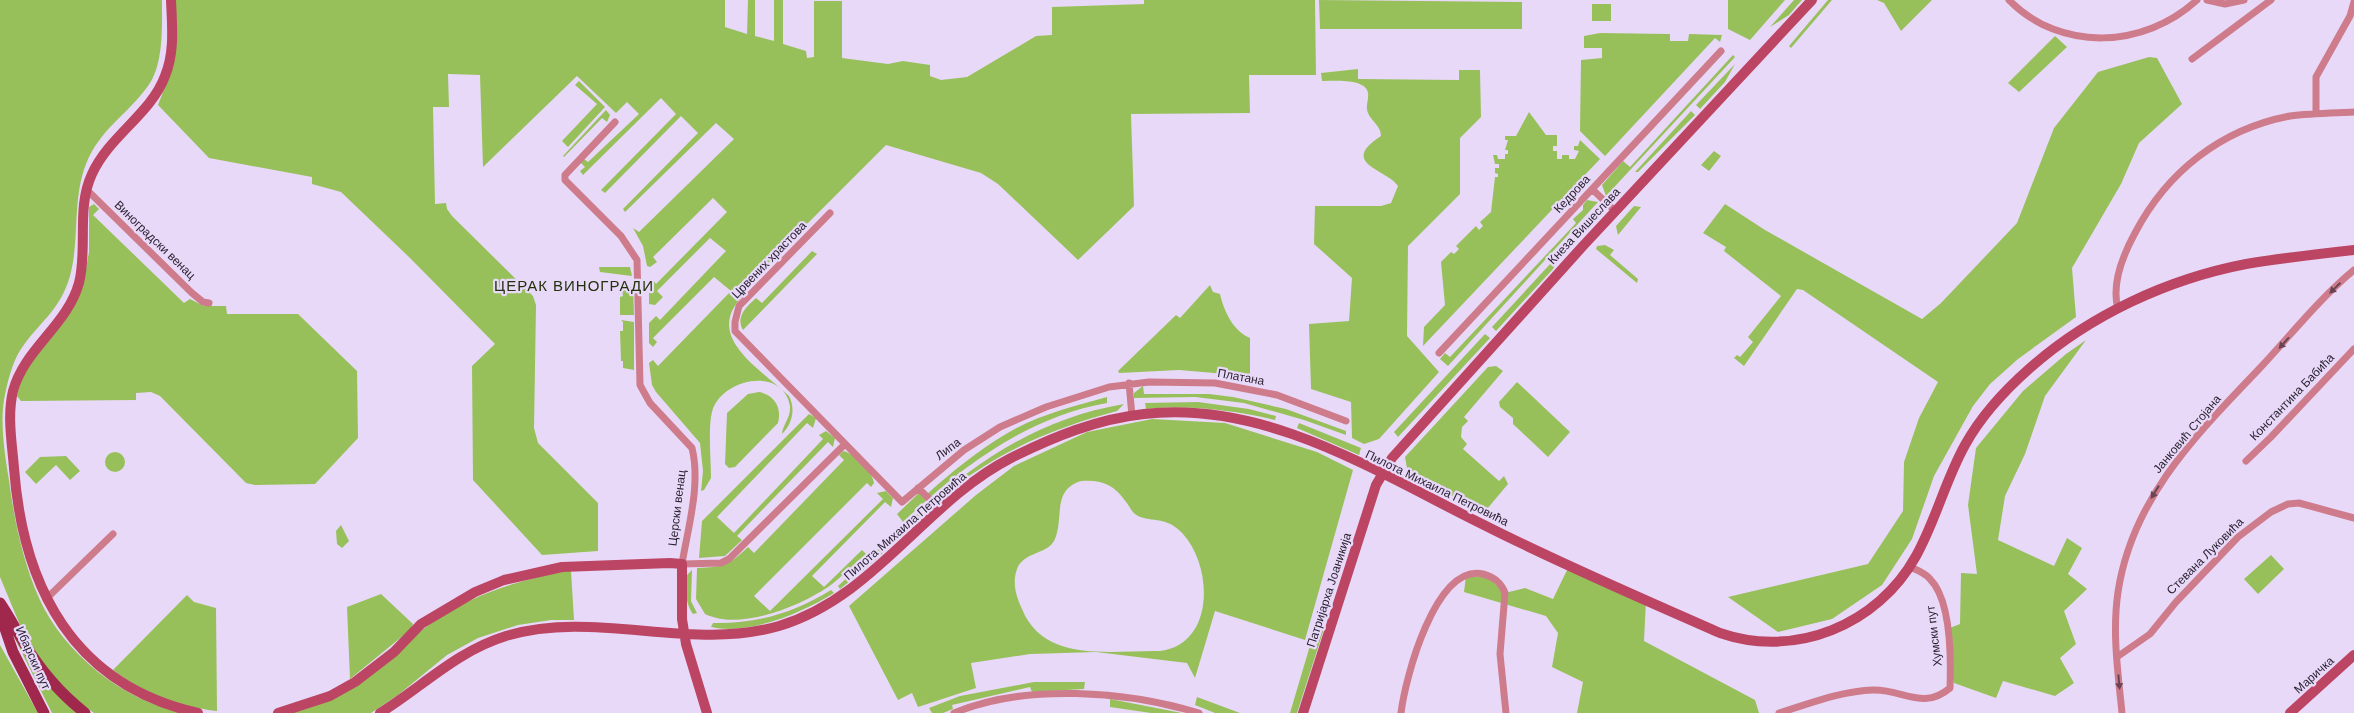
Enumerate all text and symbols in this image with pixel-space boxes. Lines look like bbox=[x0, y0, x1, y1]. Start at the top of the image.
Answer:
street label: Кедрова bbox=[1551, 172, 1593, 216]
street label: Кнеза Вишеслава bbox=[1545, 185, 1623, 267]
street label: Виноградски венац bbox=[112, 198, 198, 282]
street label: Црвених храстова bbox=[729, 218, 809, 301]
district label: ЦЕРАК ВИНОГРАДИ bbox=[494, 277, 654, 294]
one-way arrow bbox=[2329, 282, 2341, 294]
one-way arrow bbox=[2278, 336, 2289, 349]
street label: Константина Бабића bbox=[2247, 350, 2337, 443]
street label: Платана bbox=[1216, 366, 1266, 388]
street label: Јанковић Стојана bbox=[2150, 392, 2224, 476]
street label: Липа bbox=[933, 435, 964, 463]
street label: Пилота Михаила Петровића bbox=[1363, 447, 1511, 529]
street label: Церски венац bbox=[665, 469, 689, 547]
street label: Пилота Михаила Петровића bbox=[841, 469, 969, 583]
one-way arrow bbox=[2150, 485, 2159, 498]
street label: Стевана Луковића bbox=[2164, 514, 2247, 597]
street label: Патријарха Јоаникија bbox=[1304, 531, 1354, 649]
street label: Хумски пут bbox=[1923, 604, 1945, 667]
street label: Ибарски пут bbox=[13, 624, 53, 692]
street label: Маричка bbox=[2291, 653, 2337, 696]
one-way arrow bbox=[2115, 674, 2123, 690]

